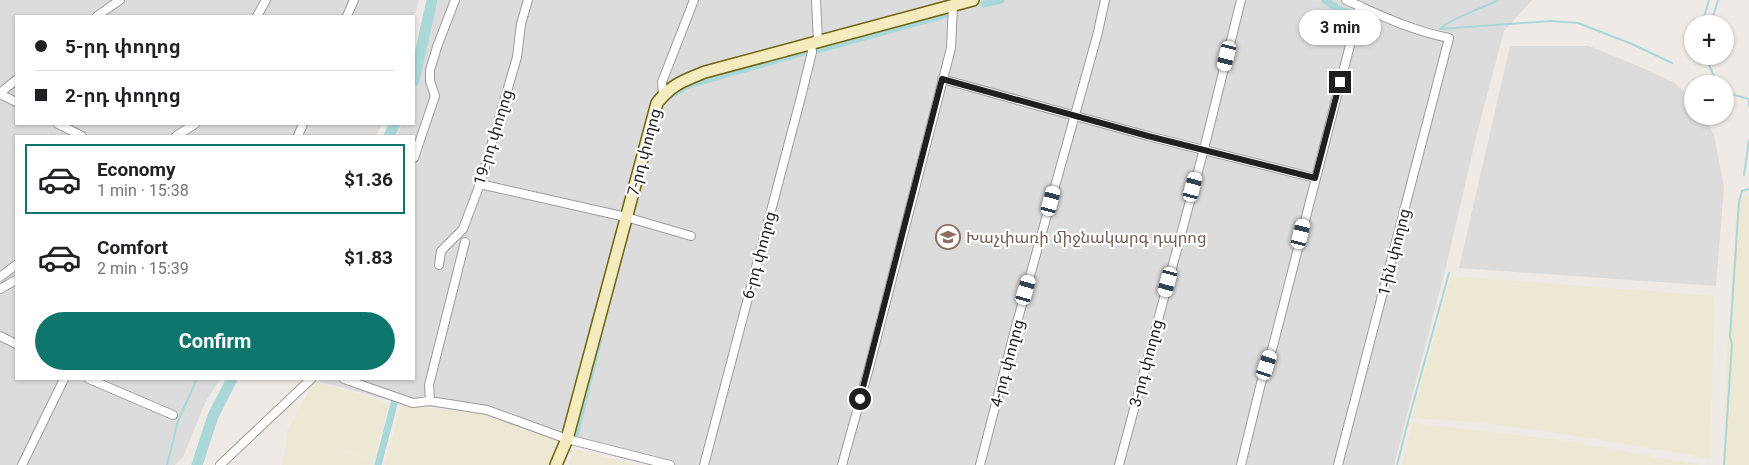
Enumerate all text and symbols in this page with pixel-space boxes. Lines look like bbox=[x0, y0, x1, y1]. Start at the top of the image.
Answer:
callout: 3 min bbox=[1299, 9, 1381, 44]
map controls bbox=[1684, 15, 1734, 125]
button: + bbox=[1684, 15, 1734, 65]
text: 3 min bbox=[1320, 18, 1360, 37]
text: 5-րդ փողոց bbox=[65, 35, 181, 58]
car bbox=[1216, 40, 1237, 72]
route end bbox=[1329, 71, 1351, 93]
button: − bbox=[1684, 75, 1734, 125]
text: 2-րդ փողոց bbox=[65, 84, 181, 107]
street label: 19-րդ փողոց bbox=[469, 87, 517, 187]
street label: 7-րդ փողոց bbox=[623, 106, 665, 198]
icon: car bbox=[37, 157, 82, 202]
text: Economy bbox=[97, 158, 176, 181]
text: $1.36 bbox=[344, 168, 393, 191]
car bbox=[1181, 171, 1204, 203]
text: 1 min · 15:38 bbox=[97, 181, 189, 200]
car bbox=[1039, 185, 1062, 217]
street label: 1-ին փողոց bbox=[1374, 206, 1414, 298]
street label: 6-րդ փողոց bbox=[738, 209, 780, 301]
car bbox=[1290, 218, 1311, 250]
school or university icon: Խաչփառի միջնակարգ դպրոց bbox=[935, 224, 961, 250]
place label: Խաչփառի միջնակարգ դպրոց bbox=[966, 228, 1206, 247]
icon: car bbox=[37, 235, 82, 280]
text: Comfort bbox=[97, 236, 168, 259]
text: $1.83 bbox=[344, 246, 393, 269]
text: 2 min · 15:39 bbox=[97, 259, 189, 278]
car bbox=[1156, 266, 1179, 298]
car bbox=[1014, 274, 1037, 306]
button: Confirm bbox=[35, 312, 395, 370]
street label: 4-րդ փողոց bbox=[986, 317, 1028, 409]
street label: 3-րդ փողոց bbox=[1125, 317, 1167, 409]
car bbox=[1255, 348, 1278, 382]
route start bbox=[849, 388, 871, 410]

